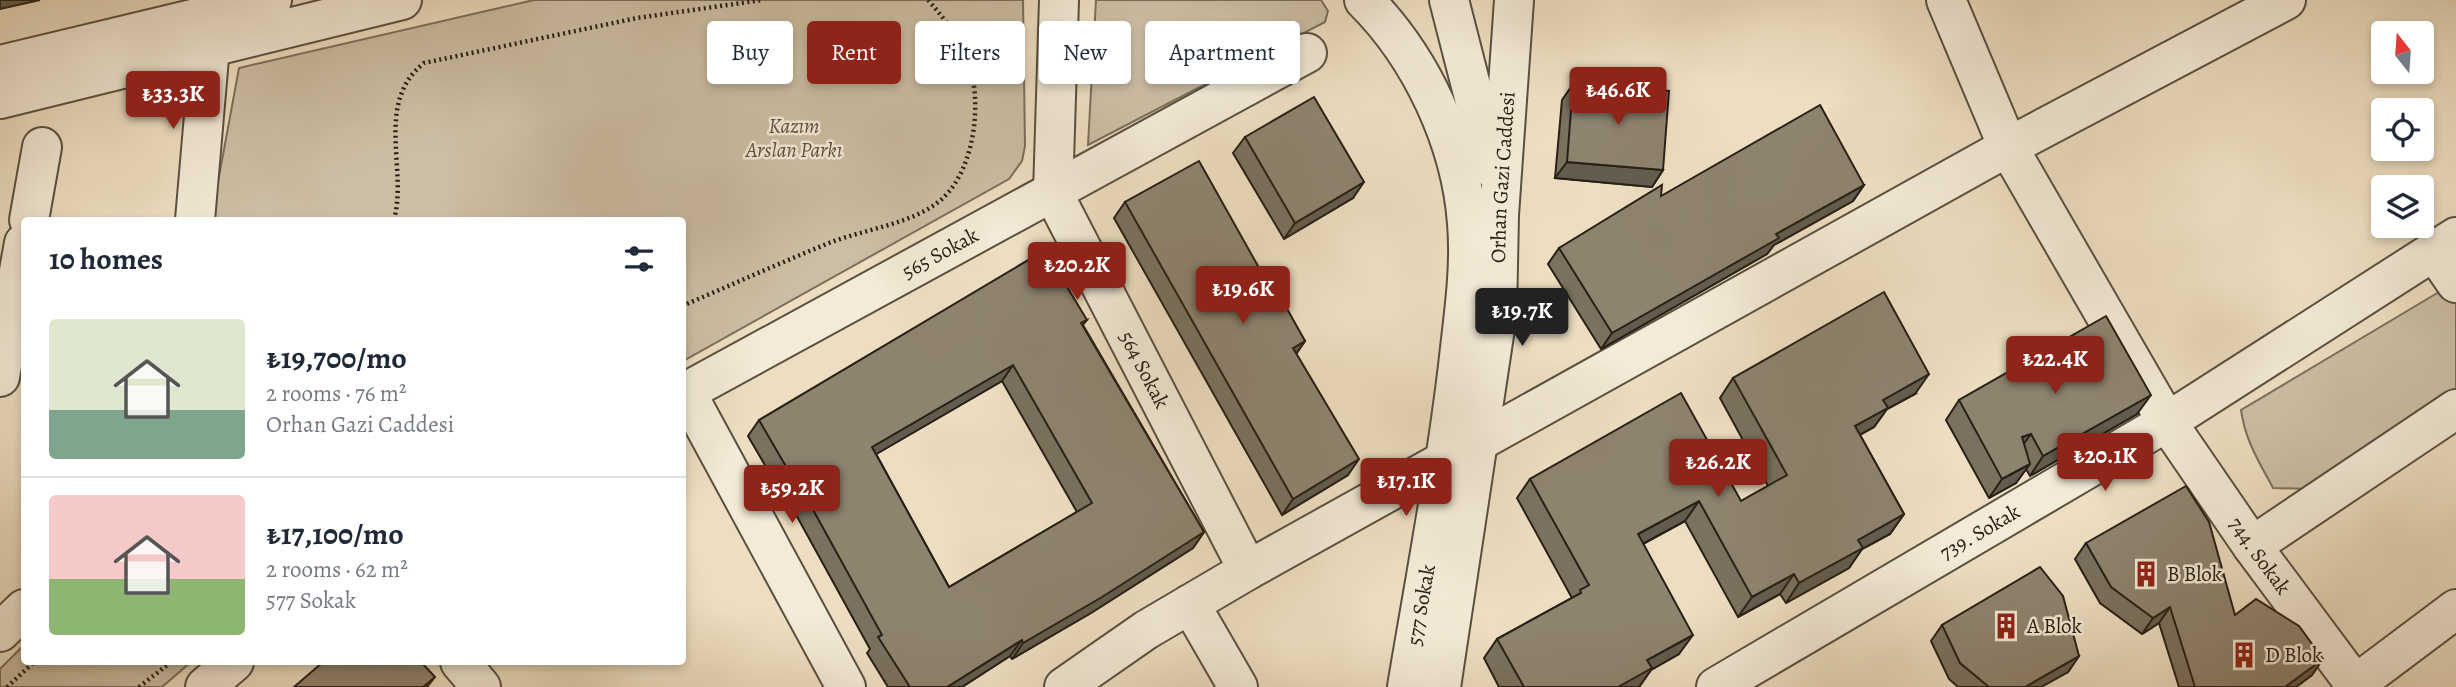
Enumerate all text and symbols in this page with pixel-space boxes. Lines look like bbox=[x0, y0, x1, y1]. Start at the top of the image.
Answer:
chip: Buy bbox=[707, 21, 793, 84]
chip: Rent bbox=[807, 21, 901, 84]
chip: Filters bbox=[915, 21, 1025, 84]
chip: New bbox=[1039, 21, 1131, 84]
chip: Apartment bbox=[1145, 21, 1300, 84]
north arrow bbox=[2371, 21, 2434, 84]
map controls bbox=[2371, 21, 2434, 238]
pin: ₺46.6K bbox=[1561, 68, 1675, 127]
pin: ₺33.3K bbox=[116, 72, 230, 131]
text: ₺46.6K bbox=[1586, 74, 1650, 105]
text: ₺33.3K bbox=[142, 78, 204, 109]
street label: Orhan Gazi Caddesi bbox=[1484, 90, 1522, 263]
button: locate bbox=[2371, 98, 2434, 161]
park label: Kazım Arslan Parkı bbox=[745, 112, 842, 164]
button: layers bbox=[2371, 175, 2434, 238]
street label: 565 Sokak bbox=[897, 221, 984, 285]
text: 10 homes bbox=[49, 239, 163, 279]
icon: filters bbox=[620, 240, 658, 278]
pin: ₺20.2K bbox=[1020, 243, 1134, 302]
text: ₺20.2K bbox=[1044, 249, 1110, 280]
pin: ₺19.6K bbox=[1186, 266, 1300, 326]
text: ₺19.6K bbox=[1212, 273, 1274, 304]
pin: ₺19.7K bbox=[1465, 288, 1579, 348]
text: ₺19.7K bbox=[1491, 295, 1553, 326]
street label: 564 Sokak bbox=[1113, 326, 1176, 414]
pin: ₺22.4K bbox=[1998, 336, 2112, 396]
text: ₺19,700/mo bbox=[266, 338, 407, 378]
text: ₺22.4K bbox=[2022, 343, 2088, 374]
icon: home bbox=[105, 347, 189, 431]
text: 2 rooms · 76 m² bbox=[266, 378, 407, 409]
text: Orhan Gazi Caddesi bbox=[266, 409, 454, 440]
pin: ₺20.1K bbox=[2048, 434, 2162, 493]
pin: ₺26.2K bbox=[1661, 440, 1775, 499]
text: ₺20.1K bbox=[2073, 440, 2137, 471]
text: ₺26.2K bbox=[1685, 446, 1751, 477]
pin: ₺17.1K bbox=[1349, 458, 1463, 518]
text: ₺17.1K bbox=[1377, 465, 1435, 496]
pin: ₺59.2K bbox=[735, 466, 849, 525]
text: ₺59.2K bbox=[760, 472, 824, 503]
street label: 739. Sokak bbox=[1934, 497, 2026, 567]
street label: 744. Sokak bbox=[2222, 511, 2298, 601]
text: ₺17,100/mo bbox=[266, 514, 404, 554]
icon: home bbox=[105, 523, 189, 607]
text: 2 rooms · 62 m² bbox=[266, 554, 408, 585]
building icon: B Blok bbox=[2131, 559, 2161, 589]
place label: B Blok bbox=[2167, 560, 2223, 588]
street label: 577 Sokak bbox=[1400, 562, 1442, 648]
text: 577 Sokak bbox=[266, 585, 356, 616]
building icon: A Blok bbox=[1991, 611, 2021, 641]
place label: A Blok bbox=[2026, 612, 2083, 640]
building icon: D Blok bbox=[2229, 640, 2259, 670]
place label: D Blok bbox=[2265, 641, 2323, 669]

